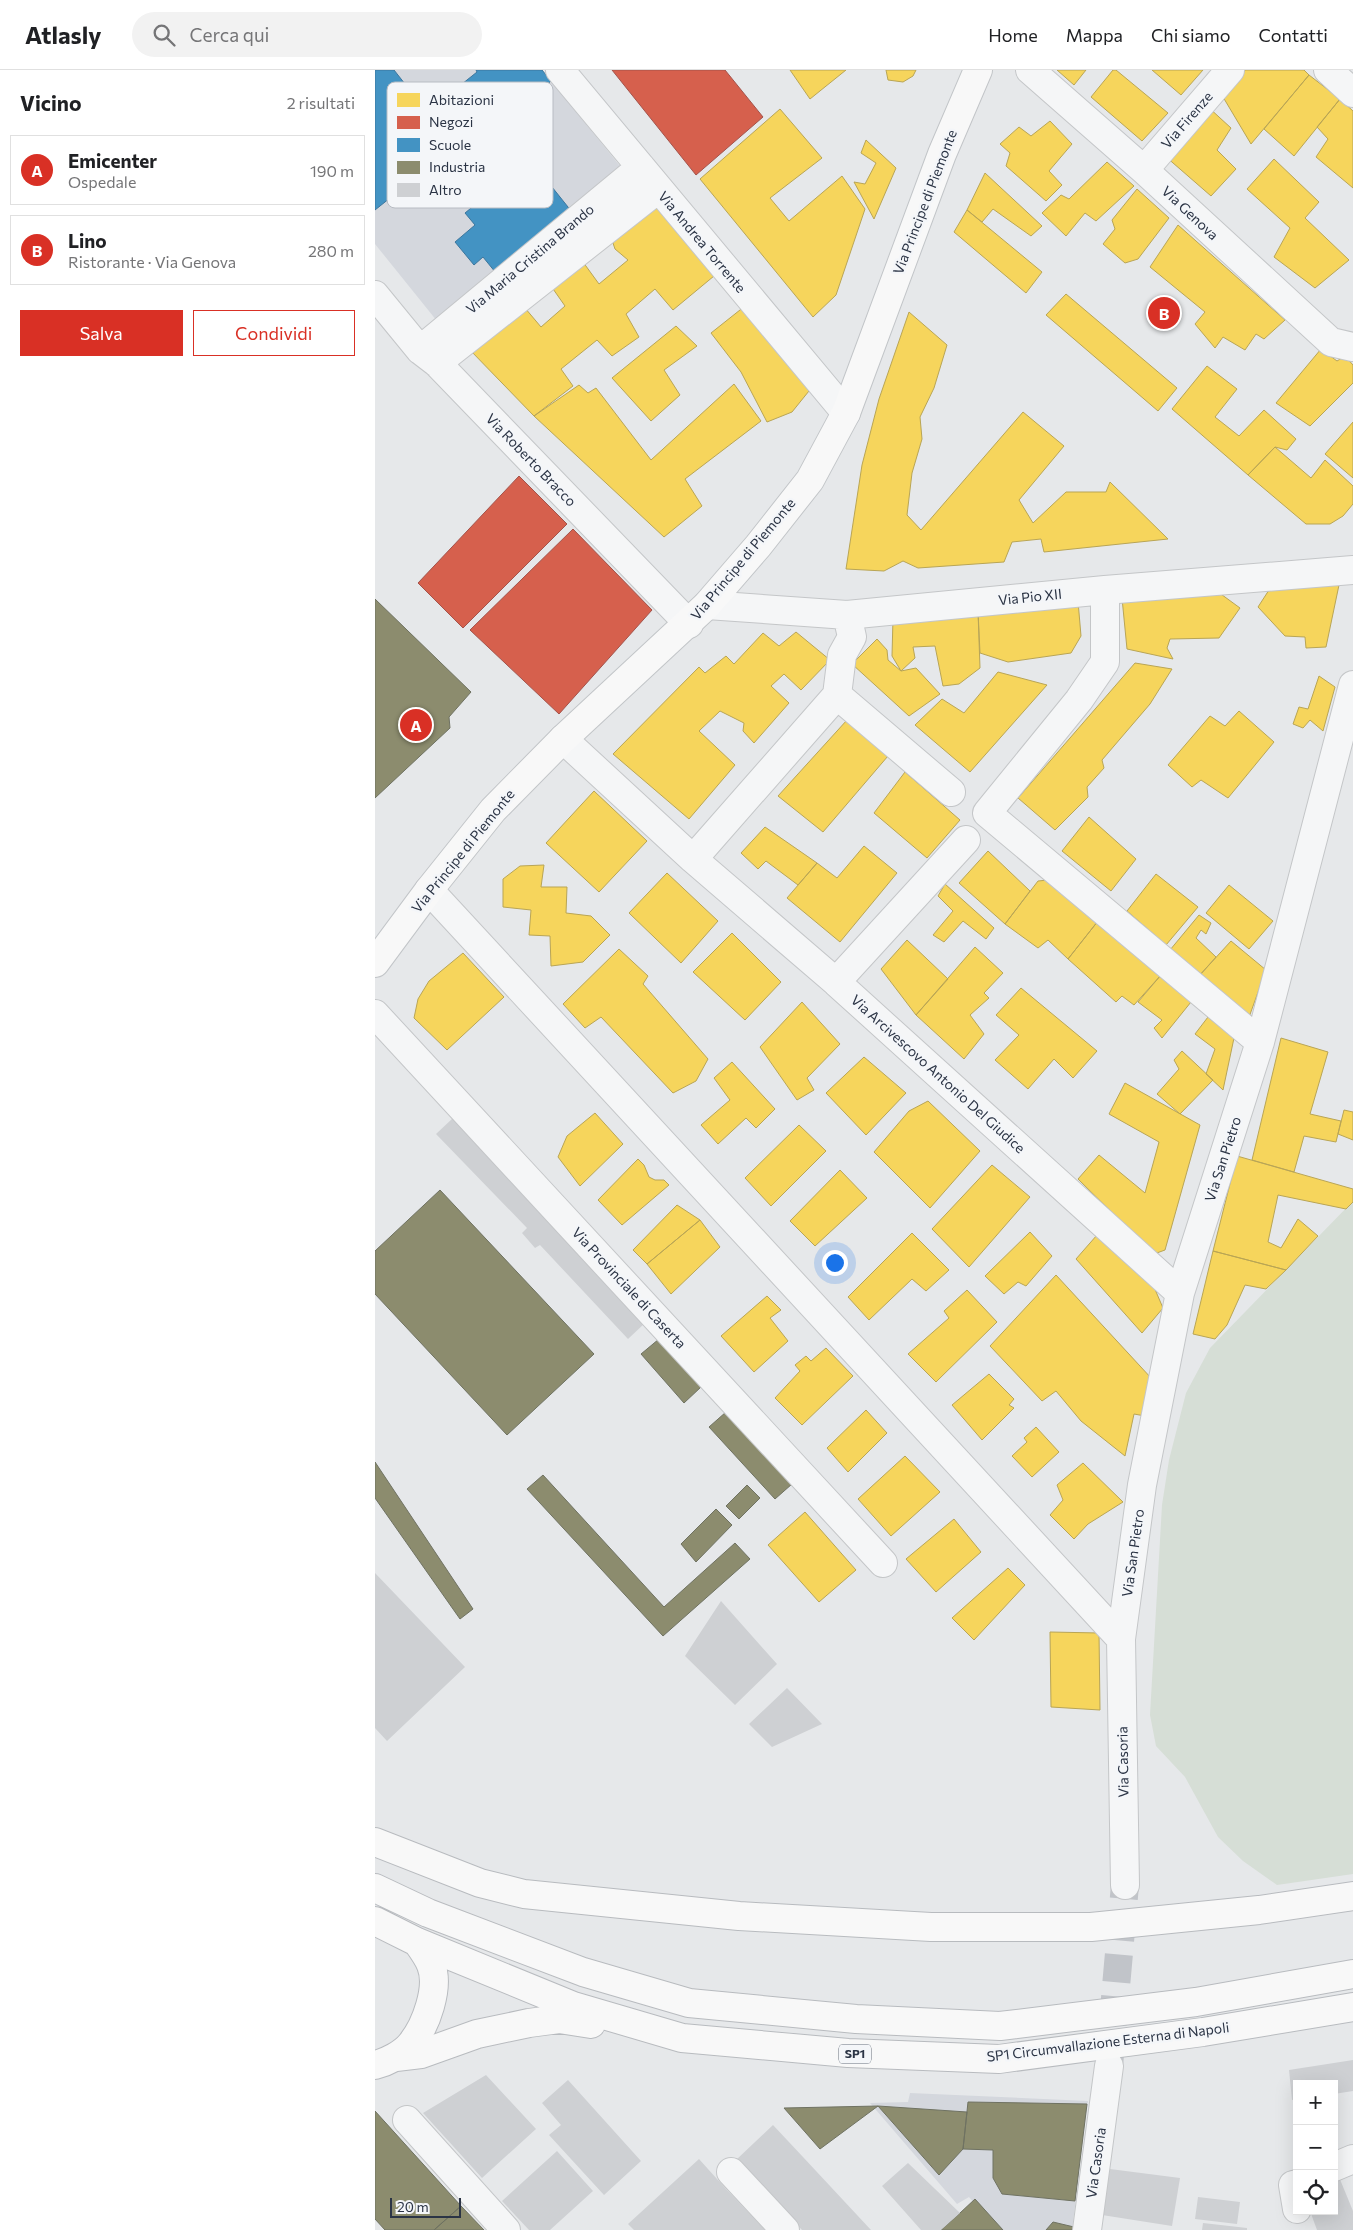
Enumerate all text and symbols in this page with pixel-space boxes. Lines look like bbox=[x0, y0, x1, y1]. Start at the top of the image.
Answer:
search box bbox=[132, 12, 482, 57]
text: Atlasly bbox=[25, 20, 102, 49]
icon: search bbox=[150, 21, 178, 49]
text: Cerca qui bbox=[190, 23, 269, 46]
text: Home bbox=[988, 24, 1038, 46]
text: Mappa bbox=[1066, 24, 1123, 46]
text: Chi siamo bbox=[1151, 24, 1230, 46]
text: Contatti bbox=[1258, 24, 1328, 46]
legend bbox=[387, 82, 553, 208]
street label: Via Firenze bbox=[1157, 88, 1216, 152]
text: Vicino bbox=[20, 90, 81, 115]
text: Abitazioni bbox=[429, 91, 494, 108]
text: 2 risultati bbox=[287, 93, 355, 112]
text: Negozi bbox=[429, 113, 473, 130]
street label: Via Principe di Piemonte bbox=[889, 127, 960, 277]
text: Scuole bbox=[429, 136, 471, 153]
text: Emicenter bbox=[68, 149, 157, 172]
text: Industria bbox=[429, 158, 485, 175]
text: A bbox=[31, 161, 43, 180]
text: 190 m bbox=[310, 161, 354, 180]
text: Ospedale bbox=[68, 172, 136, 191]
text: Altro bbox=[429, 181, 462, 198]
street label: Via Genova bbox=[1158, 182, 1222, 243]
street label: Via Andrea Torrente bbox=[655, 187, 750, 296]
street label: Via Maria Cristina Brando bbox=[462, 200, 597, 317]
text: Lino bbox=[68, 229, 107, 252]
text: B bbox=[32, 241, 42, 260]
text: 280 m bbox=[308, 241, 354, 260]
text: Ristorante · Via Genova bbox=[68, 252, 236, 271]
pin: B bbox=[1148, 294, 1180, 332]
button: Salva bbox=[20, 310, 183, 356]
button: Condividi bbox=[193, 310, 355, 356]
street label: Via Roberto Bracco bbox=[483, 410, 580, 510]
street label: Via Principe di Piemonte bbox=[687, 494, 799, 623]
street label: Via Pio XII bbox=[997, 585, 1063, 608]
pin: A bbox=[400, 706, 432, 744]
street label: Via Principe di Piemonte bbox=[408, 786, 518, 916]
street label: Via Arcivescovo Antonio Del Giudice bbox=[848, 991, 1029, 1156]
street label: Via San Pietro bbox=[1201, 1114, 1244, 1204]
street label: Via Provinciale di Caserta bbox=[569, 1224, 690, 1352]
your location bbox=[822, 1250, 848, 1276]
street label: Via San Pietro bbox=[1118, 1508, 1147, 1598]
street label: Via Casoria bbox=[1113, 1726, 1132, 1798]
street label: SP1 Circumvallazione Esterna di Napoli bbox=[986, 2018, 1230, 2065]
road number: SP1 bbox=[839, 2045, 871, 2064]
map controls bbox=[1293, 2080, 1338, 2215]
button: + bbox=[1293, 2080, 1338, 2125]
button: − bbox=[1293, 2125, 1338, 2170]
street label: Via Casoria bbox=[1082, 2126, 1109, 2199]
button: locate bbox=[1293, 2170, 1338, 2215]
scale bar bbox=[390, 2195, 461, 2218]
text: 20 m bbox=[397, 2198, 429, 2215]

